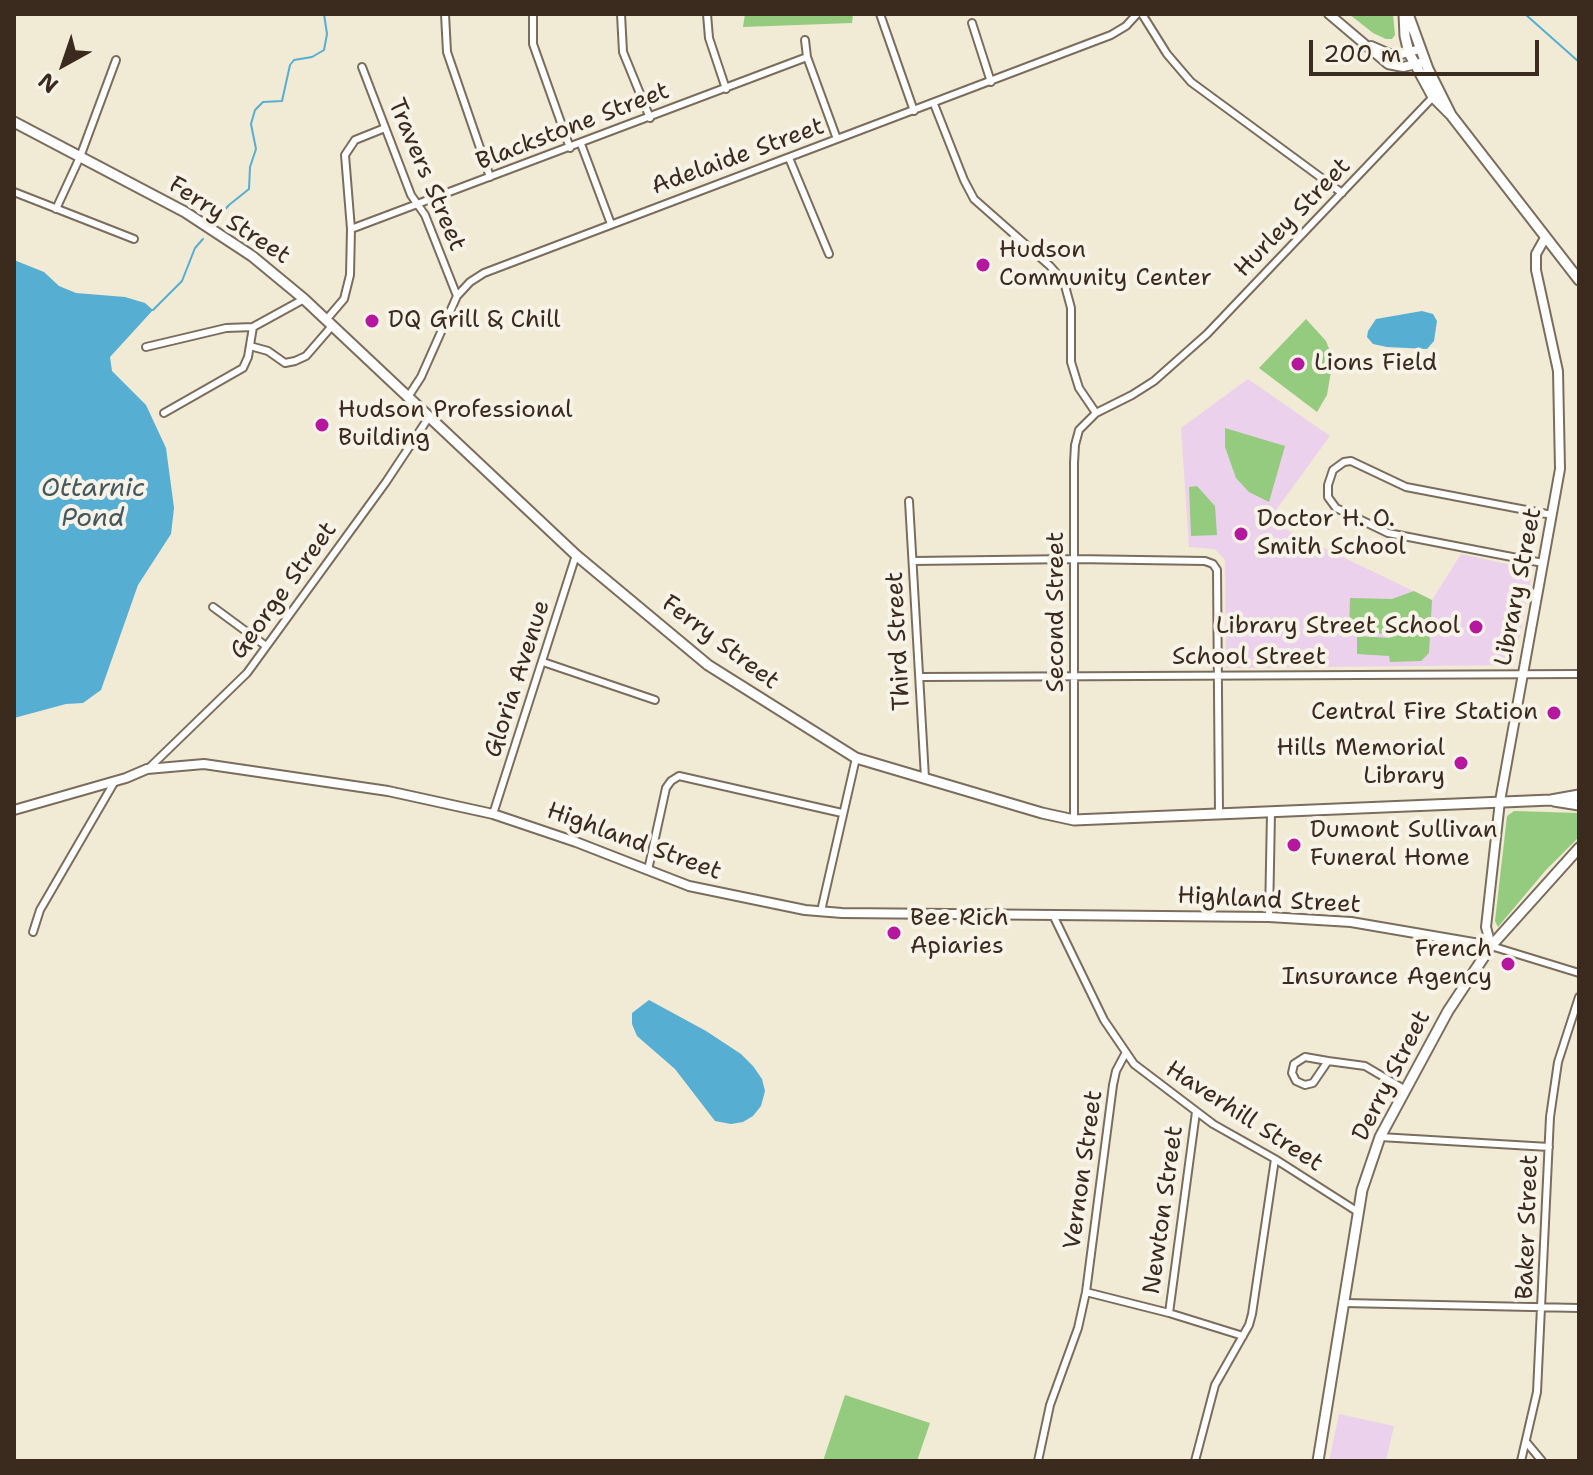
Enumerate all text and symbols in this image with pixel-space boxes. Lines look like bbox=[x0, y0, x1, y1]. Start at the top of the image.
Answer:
north arrow bbox=[24, 24, 104, 104]
scale bar bbox=[1313, 24, 1543, 74]
text: 200 m bbox=[1323, 38, 1401, 70]
text: N bbox=[32, 66, 64, 99]
street label: Blackstone Street bbox=[472, 77, 674, 177]
street label: Travers Street bbox=[381, 94, 471, 256]
street label: Adelaide Street bbox=[648, 112, 828, 202]
street label: Hurley Street bbox=[1229, 152, 1357, 284]
street label: Ferry Street bbox=[163, 171, 295, 271]
place label: Hudson Community Center bbox=[999, 237, 1212, 293]
marker: Hudson Community Center bbox=[974, 256, 992, 274]
place label: DQ Grill & Chill bbox=[388, 307, 561, 335]
marker: DQ Grill & Chill bbox=[363, 312, 381, 330]
place label: Lions Field bbox=[1314, 350, 1437, 378]
marker: Lions Field bbox=[1289, 355, 1307, 373]
place label: Hudson Professional Building bbox=[338, 397, 573, 453]
marker: Hudson Professional Building bbox=[313, 416, 331, 434]
water label: Ottarnic Pond bbox=[41, 473, 145, 534]
street label: Library Street bbox=[1490, 505, 1548, 669]
place label: Doctor H. O. Smith School bbox=[1257, 506, 1406, 562]
street label: George Street bbox=[224, 517, 344, 665]
marker: Doctor H. O. Smith School bbox=[1232, 525, 1250, 543]
street label: Second Street bbox=[1043, 531, 1071, 693]
street label: Third Street bbox=[881, 571, 917, 711]
street label: Ferry Street bbox=[656, 590, 784, 696]
street label: Gloria Avenue bbox=[479, 597, 557, 761]
place label: Library Street School bbox=[1216, 613, 1460, 641]
marker: Library Street School bbox=[1467, 618, 1485, 636]
street label: School Street bbox=[1172, 644, 1326, 672]
place label: Central Fire Station bbox=[1311, 699, 1538, 727]
marker: Central Fire Station bbox=[1545, 704, 1563, 722]
place label: Hills Memorial Library bbox=[1277, 735, 1445, 791]
marker: Hills Memorial Library bbox=[1452, 754, 1470, 772]
street label: Highland Street bbox=[543, 797, 725, 887]
place label: Dumont Sullivan Funeral Home bbox=[1310, 817, 1497, 873]
marker: Dumont Sullivan Funeral Home bbox=[1285, 836, 1303, 854]
street label: Highland Street bbox=[1176, 882, 1362, 920]
place label: Bee Rich Apiaries bbox=[910, 905, 1009, 961]
marker: Bee Rich Apiaries bbox=[885, 924, 903, 942]
place label: French Insurance Agency bbox=[1282, 936, 1492, 992]
marker: French Insurance Agency bbox=[1499, 955, 1517, 973]
street label: Derry Street bbox=[1347, 1006, 1437, 1146]
street label: Haverhill Street bbox=[1160, 1055, 1328, 1179]
street label: Vernon Street bbox=[1059, 1089, 1109, 1251]
street label: Newton Street bbox=[1138, 1124, 1190, 1296]
street label: Baker Street bbox=[1511, 1154, 1545, 1300]

